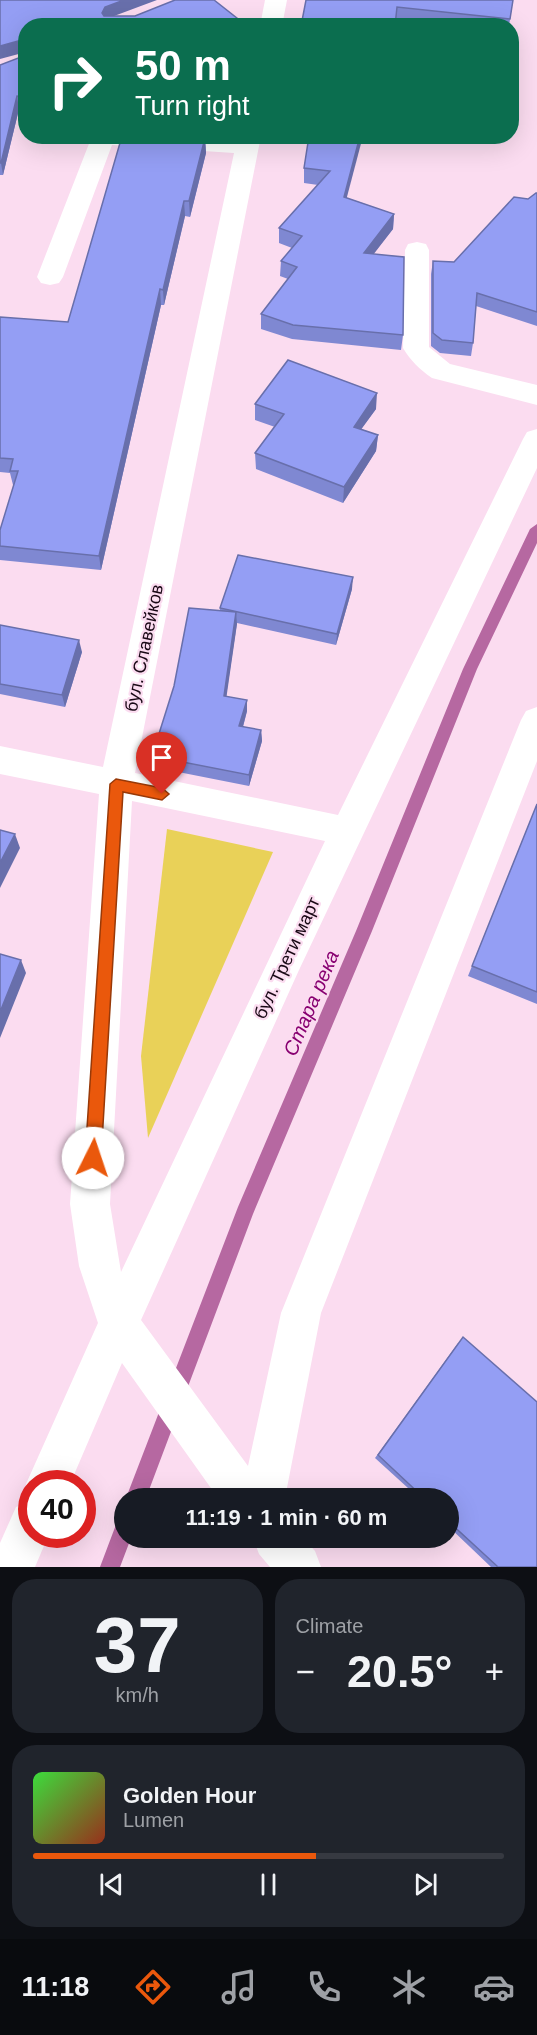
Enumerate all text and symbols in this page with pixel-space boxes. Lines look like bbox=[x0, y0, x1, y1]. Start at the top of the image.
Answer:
icon: right bbox=[36, 42, 114, 120]
text: 50 m bbox=[135, 42, 231, 89]
text: Turn right bbox=[135, 91, 250, 121]
street label: бул. Славейков bbox=[121, 583, 167, 713]
pin bbox=[136, 732, 187, 794]
icon: arrive bbox=[145, 741, 178, 774]
street label: бул. Трети март bbox=[250, 894, 324, 1022]
water label: Стара река bbox=[279, 947, 343, 1059]
position arrow bbox=[61, 1126, 125, 1190]
speed limit sign: 40 bbox=[18, 1470, 96, 1548]
text: 11:19 · 1 min · 60 m bbox=[186, 1505, 387, 1530]
text: 37 bbox=[94, 1601, 181, 1689]
text: Climate bbox=[296, 1615, 363, 1637]
text: 20.5° bbox=[347, 1646, 453, 1697]
text: − bbox=[296, 1653, 315, 1690]
text: + bbox=[485, 1653, 504, 1690]
text: km/h bbox=[116, 1684, 159, 1706]
text: Golden Hour bbox=[123, 1783, 256, 1808]
text: Lumen bbox=[123, 1809, 184, 1831]
icon: previous bbox=[95, 1868, 128, 1901]
icon: pause bbox=[252, 1868, 285, 1901]
icon: next bbox=[409, 1868, 442, 1901]
icon: directions bbox=[132, 1966, 174, 2008]
icon: music bbox=[218, 1966, 260, 2008]
icon: phone bbox=[303, 1966, 345, 2008]
icon: climate bbox=[388, 1966, 430, 2008]
icon: car bbox=[473, 1966, 515, 2008]
text: 11:18 bbox=[22, 1972, 89, 2002]

